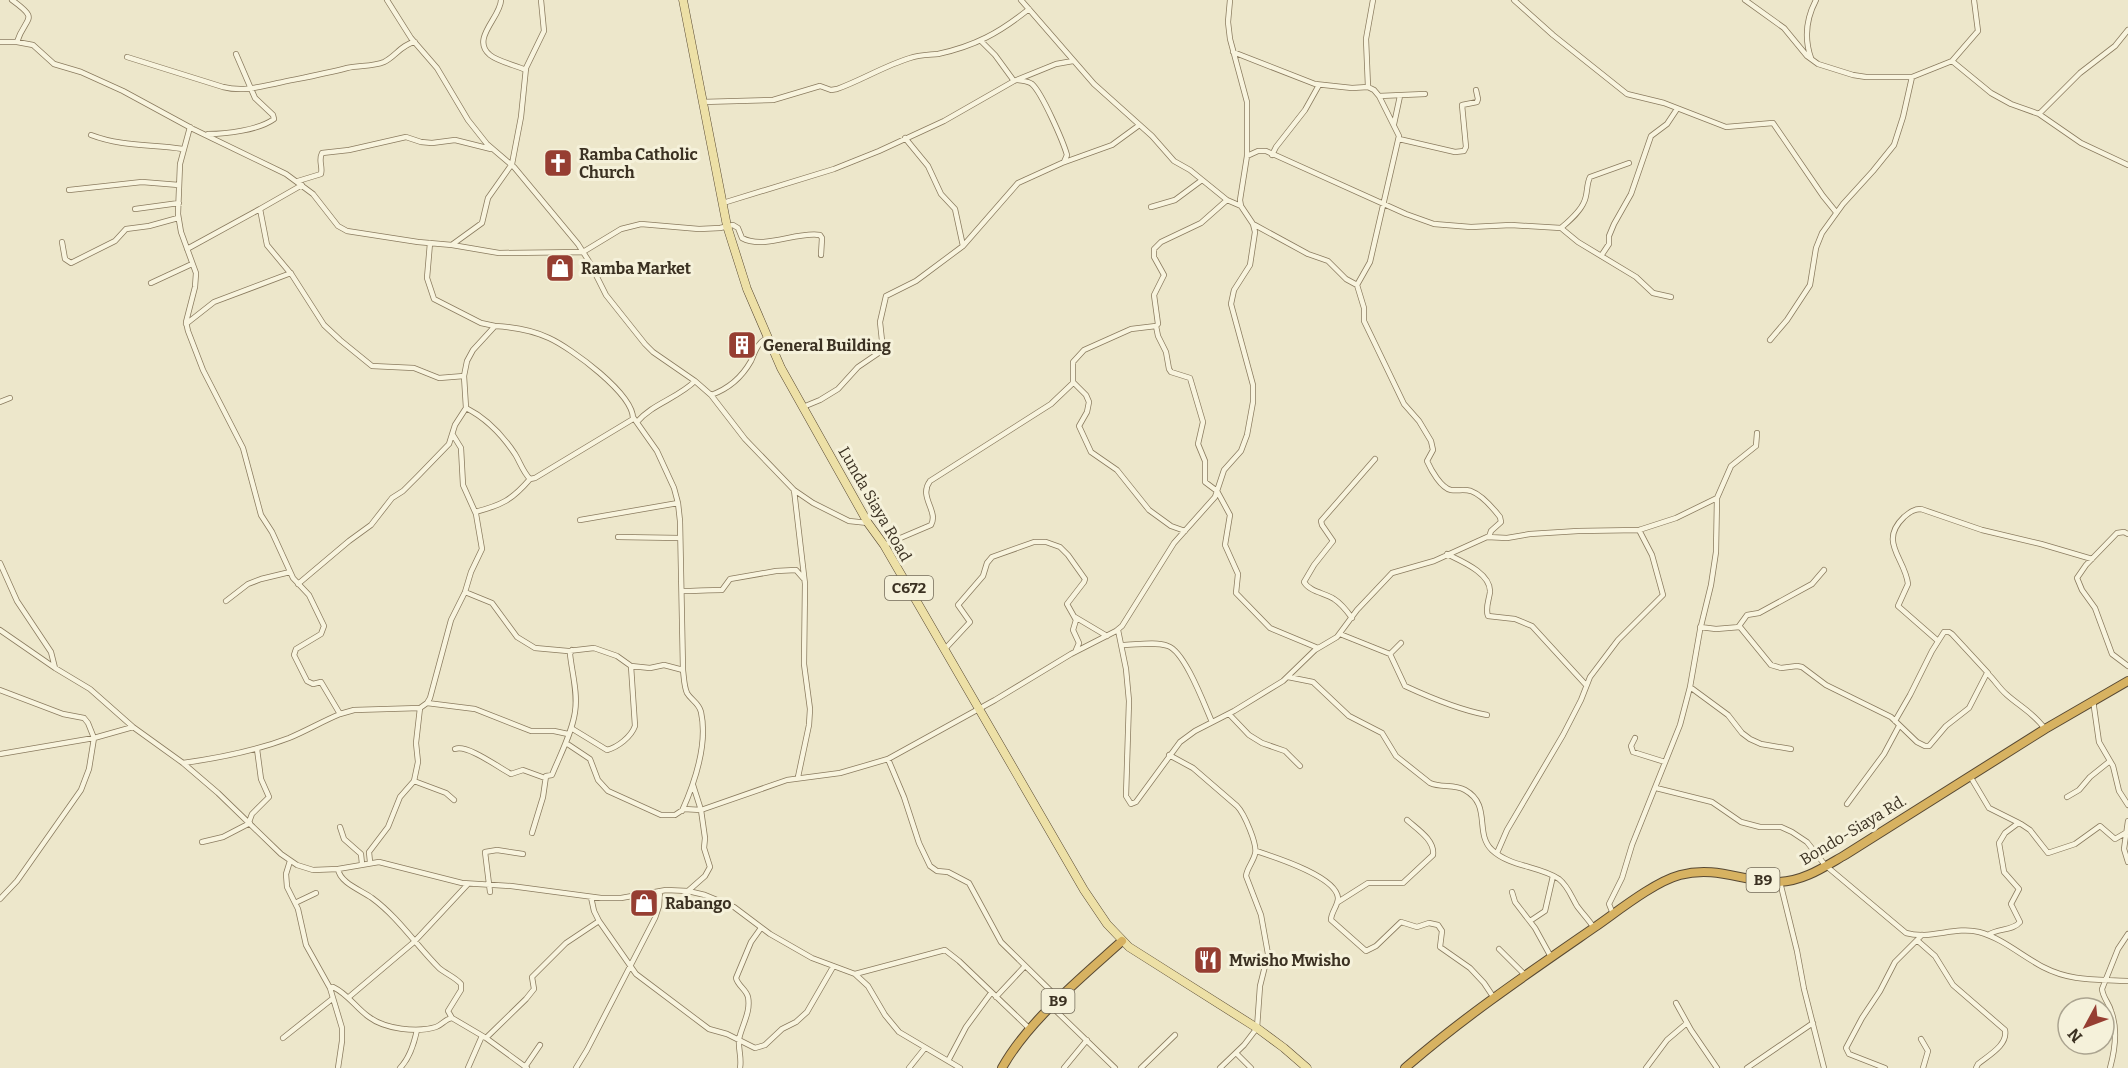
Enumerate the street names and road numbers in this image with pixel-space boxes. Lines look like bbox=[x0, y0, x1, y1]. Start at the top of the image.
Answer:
street label: Lunda Siaya Road bbox=[834, 443, 916, 565]
road number: C672 bbox=[885, 576, 933, 600]
street label: Bondo-Siaya Rd. bbox=[1796, 791, 1910, 869]
road number: B9 bbox=[1746, 868, 1780, 892]
road number: B9 bbox=[1042, 989, 1074, 1013]

